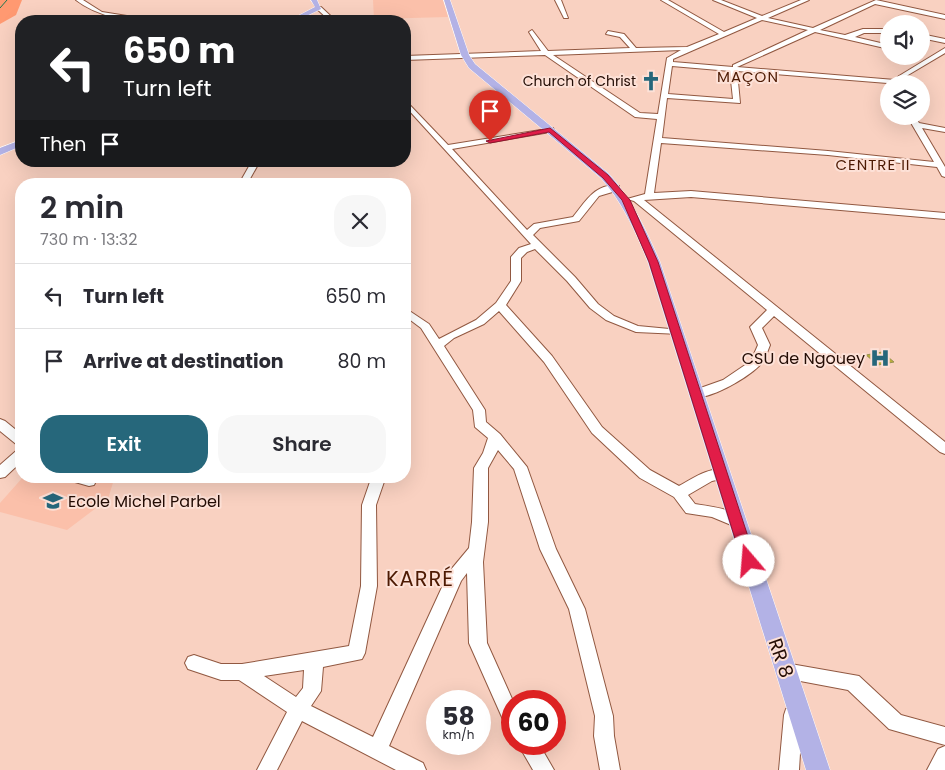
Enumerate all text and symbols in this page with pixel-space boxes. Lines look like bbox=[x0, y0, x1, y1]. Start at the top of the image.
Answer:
map controls bbox=[880, 15, 930, 125]
button: sound bbox=[880, 15, 930, 65]
text: 650 m bbox=[123, 26, 235, 75]
icon: left bbox=[40, 35, 105, 100]
district label: MAÇON bbox=[717, 66, 779, 87]
church icon: Church of Christ bbox=[640, 70, 662, 92]
place label: Church of Christ bbox=[523, 71, 636, 91]
text: Turn left bbox=[123, 73, 211, 104]
button: layers bbox=[880, 75, 930, 125]
pin bbox=[469, 90, 511, 141]
icon: arrive bbox=[476, 97, 504, 125]
icon: arrive bbox=[96, 130, 124, 158]
text: Then bbox=[40, 131, 86, 158]
district label: CENTRE II bbox=[835, 154, 911, 175]
text: 2 min bbox=[40, 186, 124, 229]
button: close bbox=[334, 195, 386, 247]
text: 730 m · 13:32 bbox=[40, 228, 137, 251]
icon: left bbox=[40, 282, 68, 310]
text: Turn left bbox=[83, 283, 164, 310]
text: 650 m bbox=[325, 283, 386, 310]
icon: arrive bbox=[40, 347, 68, 375]
place label: CSU de Ngouey bbox=[742, 347, 865, 370]
hospital icon: CSU de Ngouey bbox=[869, 347, 891, 369]
text: Arrive at destination bbox=[83, 348, 284, 375]
text: 80 m bbox=[337, 348, 386, 375]
button: Exit bbox=[40, 415, 208, 473]
button: Share bbox=[218, 415, 386, 473]
school or university icon: Ecole Michel Parbel bbox=[42, 490, 64, 512]
place label: Ecole Michel Parbel bbox=[68, 490, 221, 513]
position arrow bbox=[722, 534, 774, 586]
district label: KARRÉ bbox=[386, 564, 454, 593]
street label: RR 8 bbox=[762, 635, 800, 681]
speed limit sign: 60 bbox=[501, 690, 566, 755]
text: 58 bbox=[442, 699, 475, 734]
text: km/h bbox=[443, 726, 474, 743]

